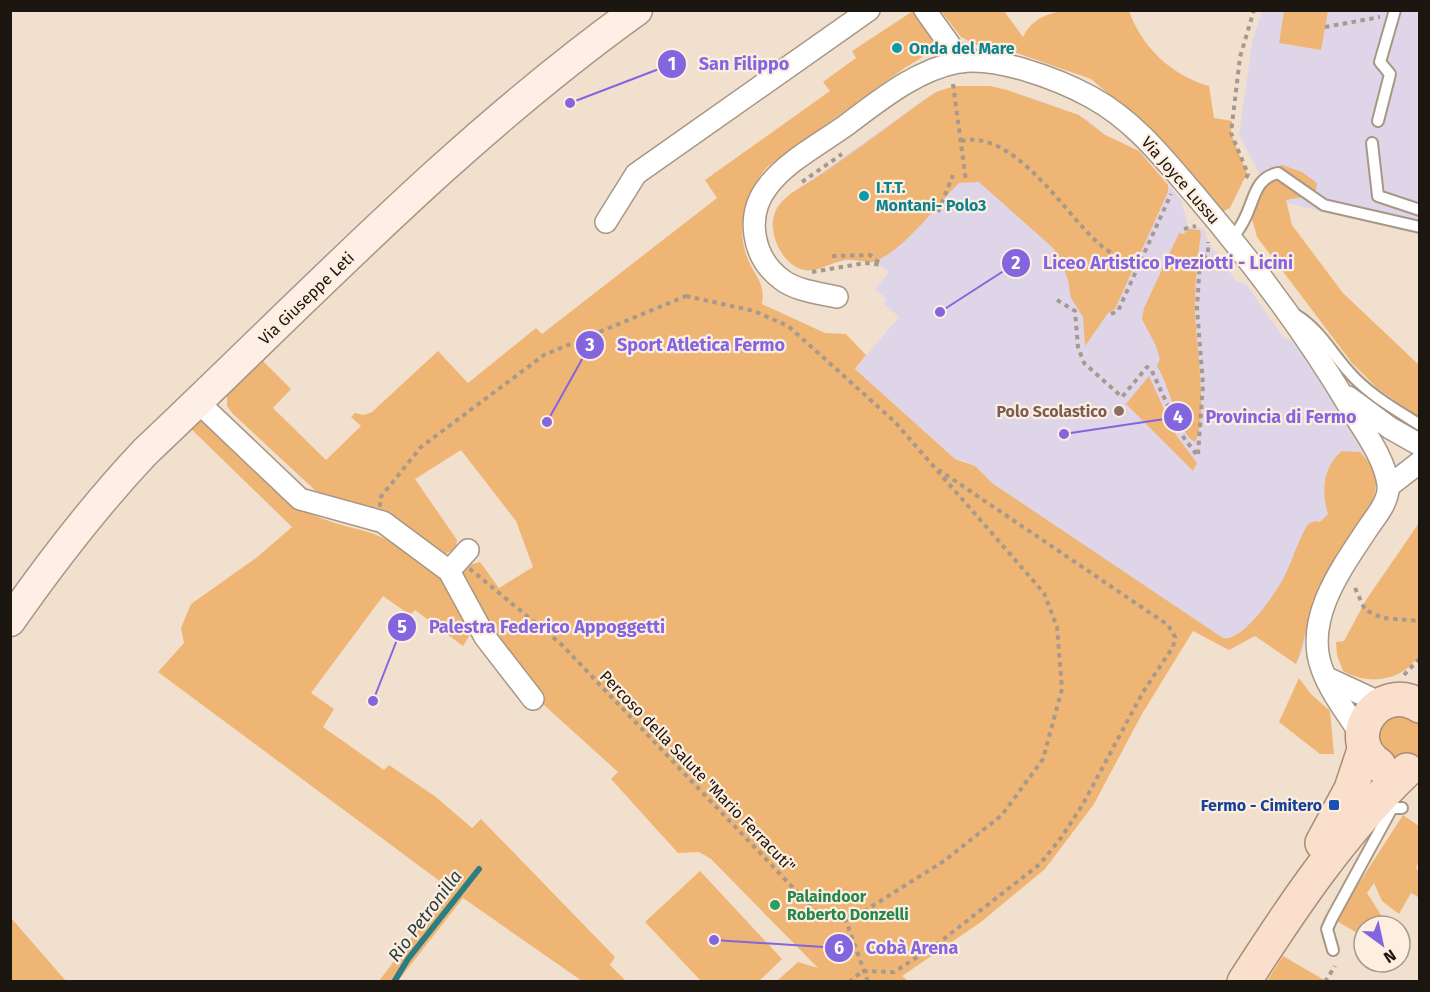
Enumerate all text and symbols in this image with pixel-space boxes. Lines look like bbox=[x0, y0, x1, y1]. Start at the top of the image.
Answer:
place label: Onda del Mare bbox=[909, 39, 1015, 58]
marker: Onda del Mare bbox=[890, 41, 904, 55]
callout: San Filippo bbox=[657, 46, 801, 82]
text: 1 bbox=[668, 53, 676, 75]
text: San Filippo bbox=[699, 53, 789, 75]
street label: Via Joyce Lussu bbox=[1137, 133, 1224, 228]
place label: I.T.T. Montani- Polo3 bbox=[876, 178, 986, 215]
marker: I.T.T. Montani- Polo3 bbox=[857, 189, 871, 203]
callout: Liceo Artistico Preziotti - Licini bbox=[1001, 245, 1305, 281]
street label: Via Giuseppe Leti bbox=[255, 248, 358, 349]
text: 2 bbox=[1011, 252, 1021, 274]
text: Liceo Artistico Preziotti - Licini bbox=[1043, 252, 1293, 274]
callout: Sport Atletica Fermo bbox=[575, 327, 797, 363]
text: 3 bbox=[584, 334, 595, 356]
text: Sport Atletica Fermo bbox=[617, 334, 785, 356]
callout: Provincia di Fermo bbox=[1163, 399, 1368, 435]
place label: Polo Scolastico bbox=[997, 402, 1107, 421]
marker: Polo Scolastico bbox=[1112, 404, 1126, 418]
text: 4 bbox=[1173, 406, 1183, 428]
text: Provincia di Fermo bbox=[1205, 406, 1357, 428]
callout: Palestra Federico Appoggetti bbox=[387, 609, 677, 645]
text: 5 bbox=[397, 616, 407, 638]
text: Palestra Federico Appoggetti bbox=[429, 616, 665, 638]
street label: Percoso della Salute "Mario Ferracuti" bbox=[596, 667, 799, 876]
place label: Fermo - Cimitero bbox=[1201, 796, 1322, 815]
marker: Fermo - Cimitero bbox=[1327, 798, 1341, 812]
water label: Rio Petronilla bbox=[383, 866, 467, 966]
place label: Palaindoor Roberto Donzelli bbox=[787, 887, 909, 924]
marker: Palaindoor Roberto Donzelli bbox=[768, 898, 782, 912]
north arrow bbox=[1352, 914, 1412, 974]
callout: Cobà Arena bbox=[824, 930, 971, 966]
text: 6 bbox=[834, 937, 844, 959]
text: Cobà Arena bbox=[866, 937, 958, 959]
text: N bbox=[1380, 945, 1400, 967]

